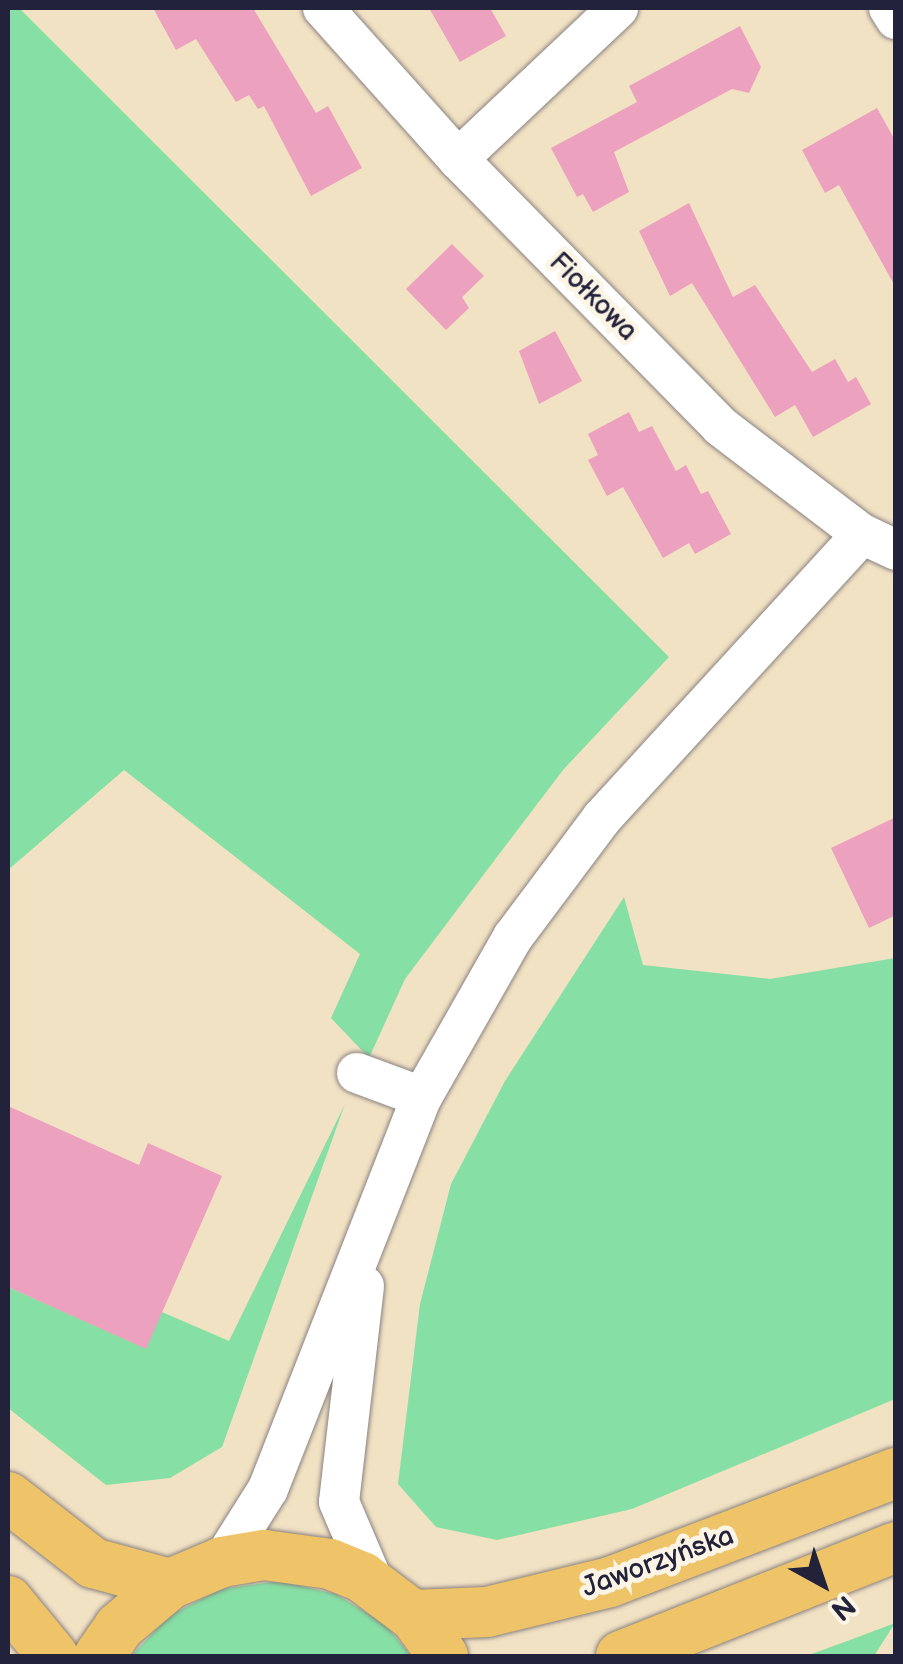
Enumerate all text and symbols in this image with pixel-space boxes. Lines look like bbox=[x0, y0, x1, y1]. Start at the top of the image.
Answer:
street label: Fiołkowa bbox=[542, 246, 644, 348]
street label: Jaworzyńska bbox=[577, 1519, 739, 1605]
north arrow bbox=[773, 1534, 873, 1634]
text: N bbox=[824, 1588, 861, 1627]

